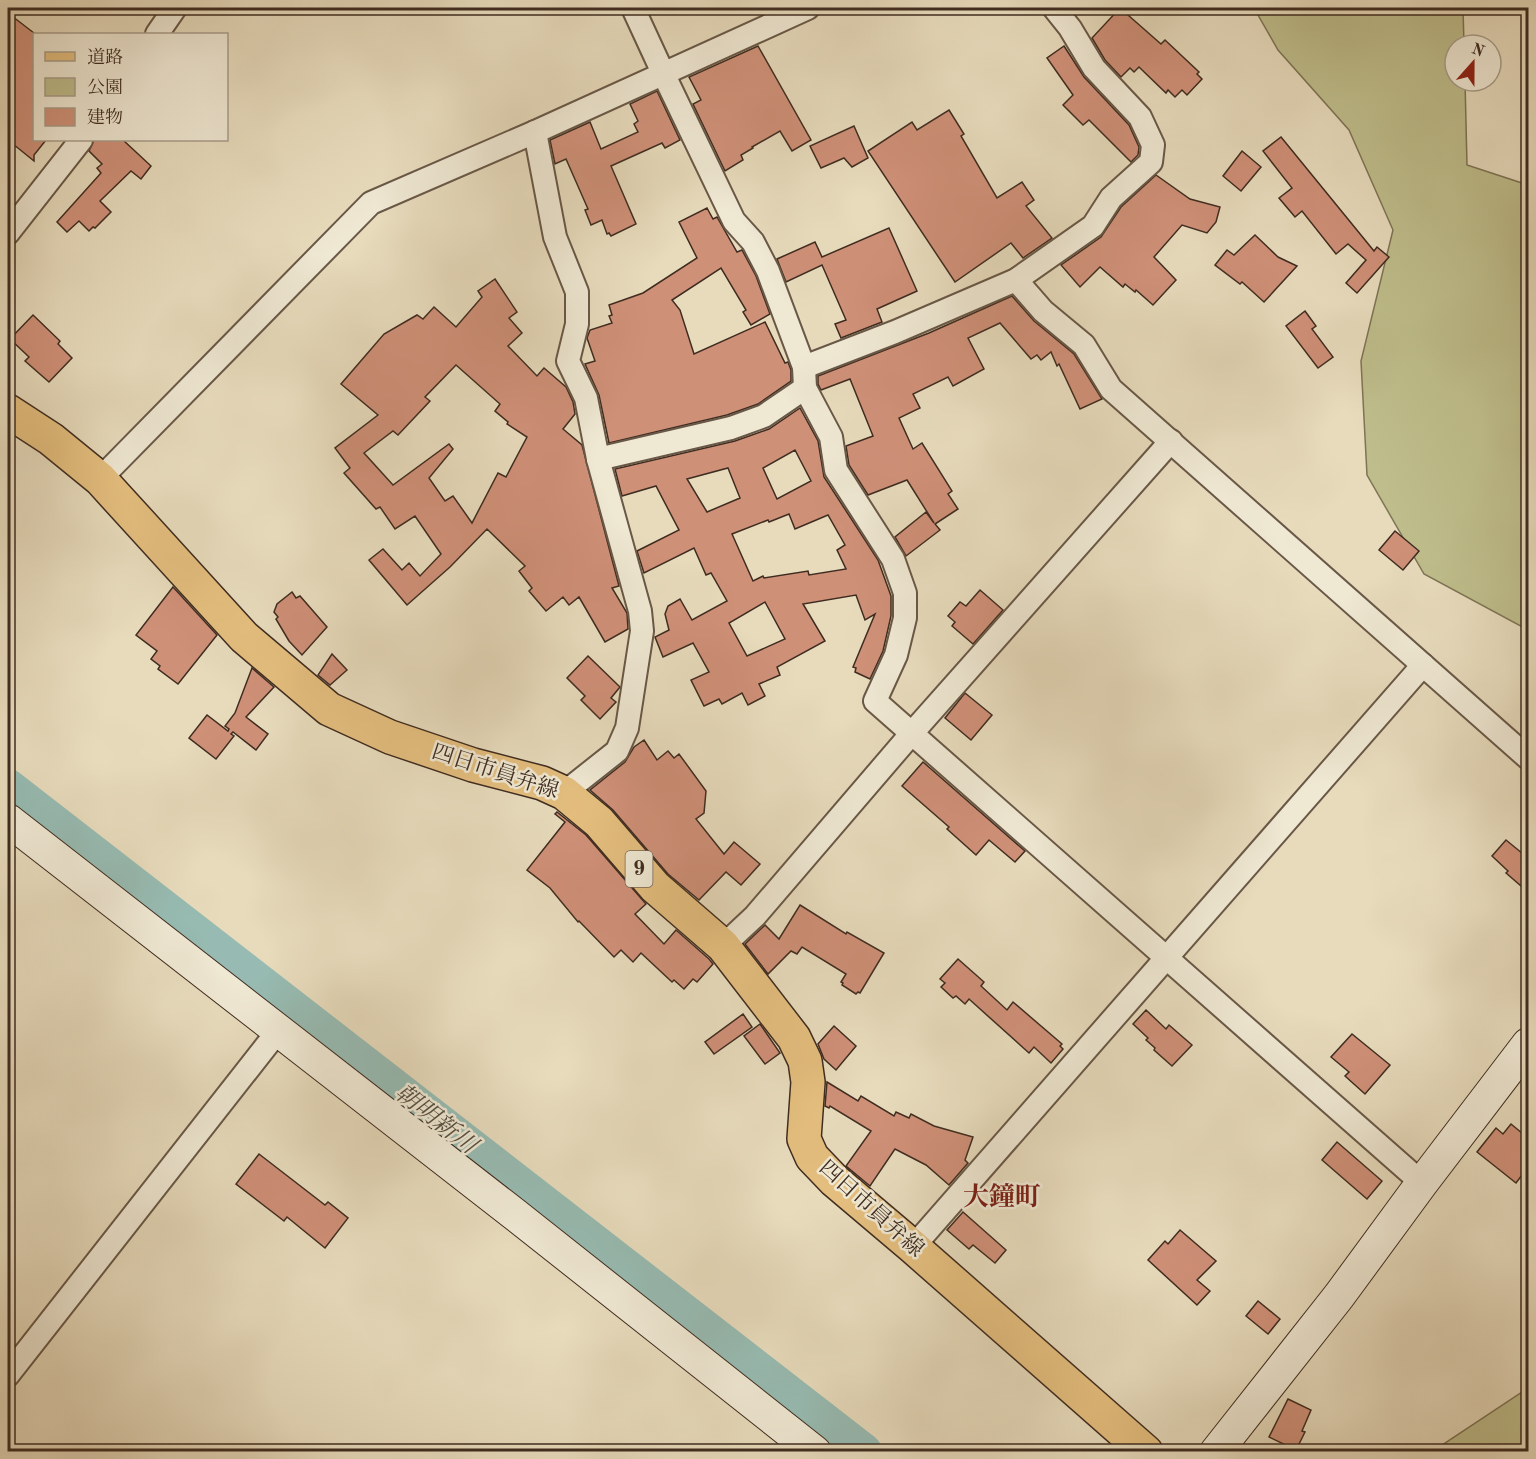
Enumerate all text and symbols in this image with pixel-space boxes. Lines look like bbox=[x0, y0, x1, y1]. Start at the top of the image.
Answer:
legend bbox=[33, 33, 228, 141]
north arrow bbox=[1443, 33, 1503, 93]
text: N bbox=[1469, 41, 1487, 61]
text: 道路 bbox=[87, 47, 123, 67]
text: 公園 bbox=[87, 78, 123, 97]
text: 建物 bbox=[87, 107, 123, 127]
street label: 四日市員弁線 bbox=[429, 739, 562, 803]
road number: 9 bbox=[626, 851, 652, 887]
water label: 朝明新川 bbox=[390, 1079, 484, 1161]
street label: 四日市員弁線 bbox=[815, 1155, 929, 1261]
district label: 大鐘町 bbox=[963, 1182, 1041, 1211]

